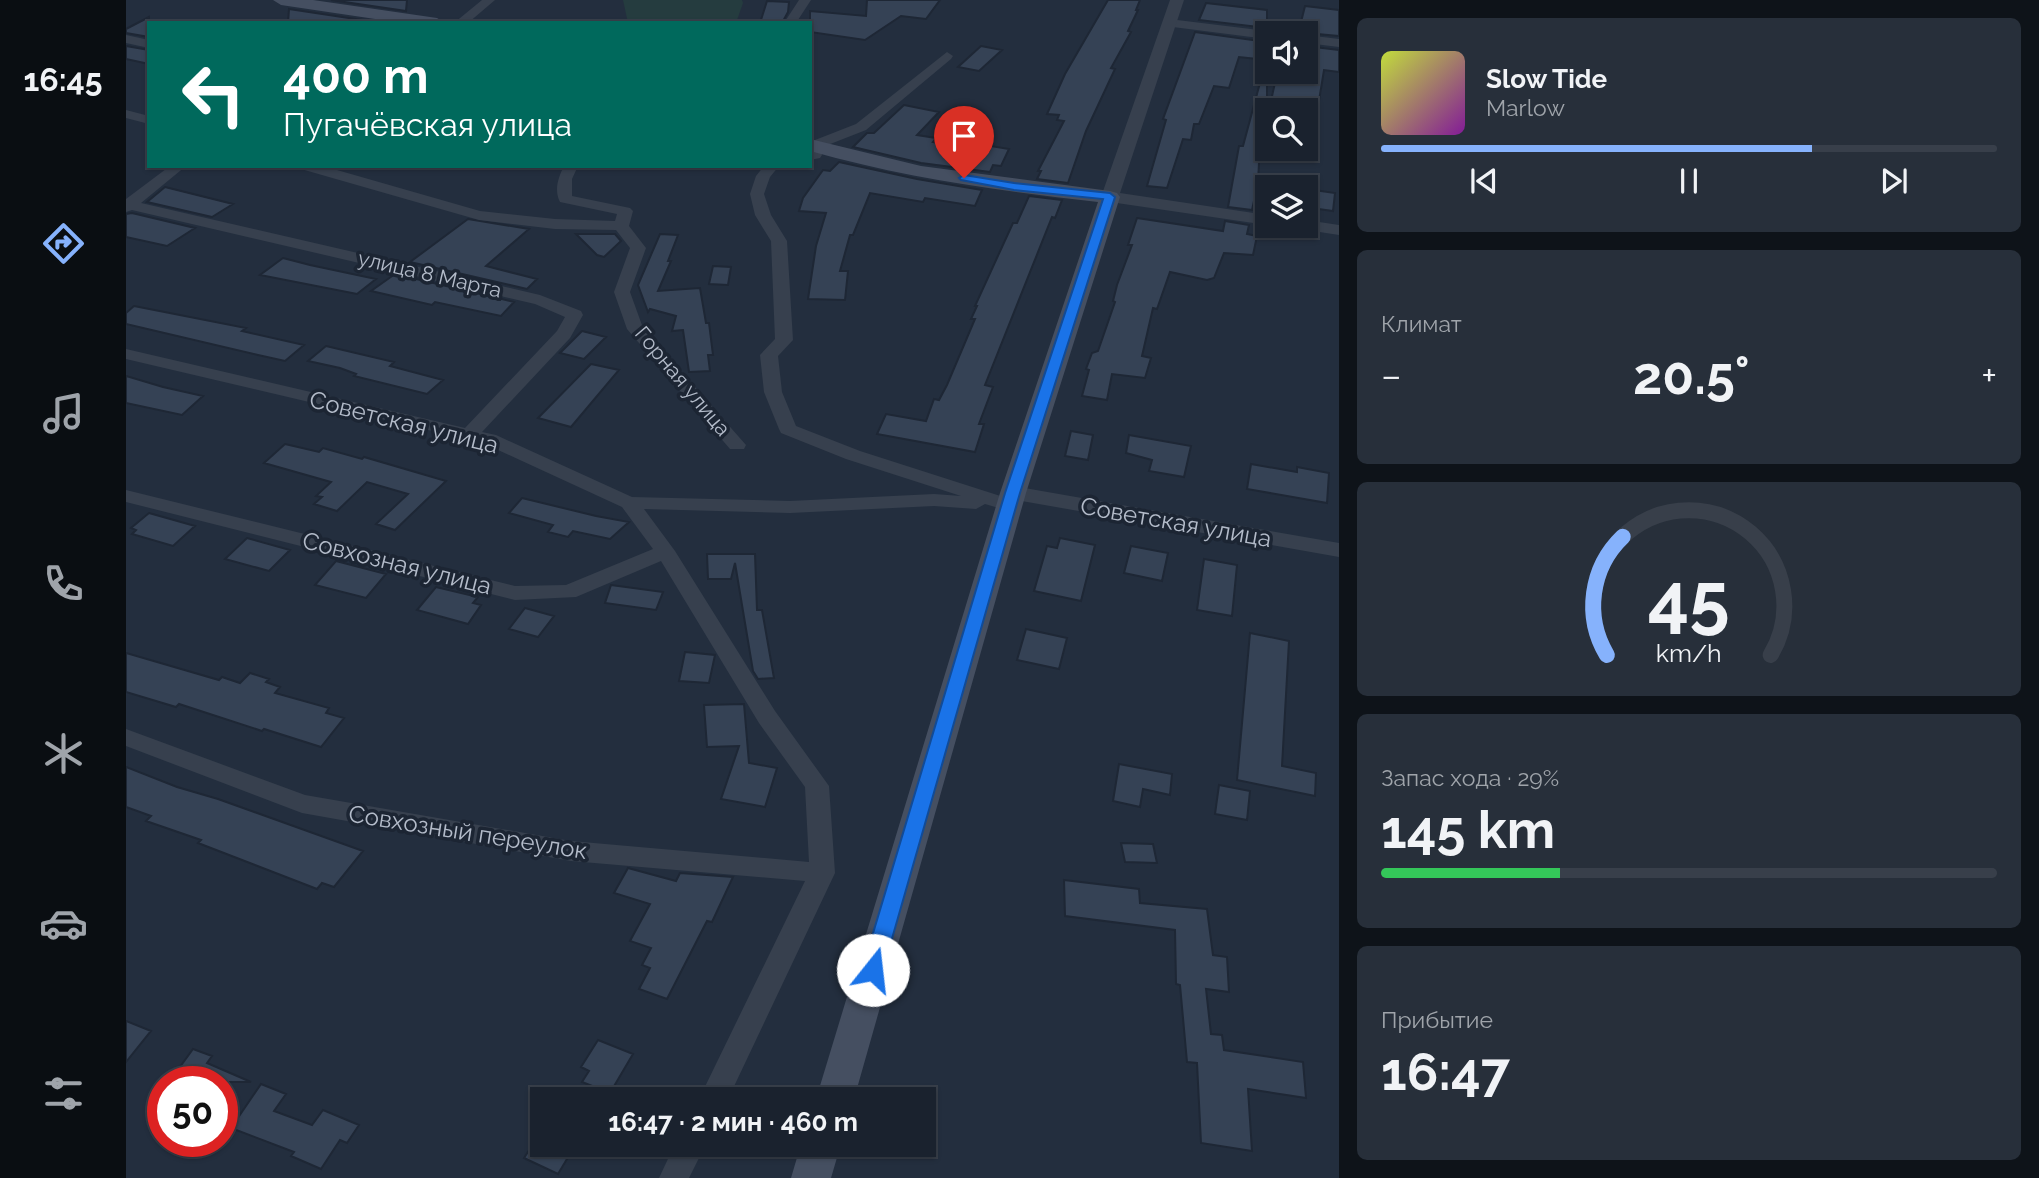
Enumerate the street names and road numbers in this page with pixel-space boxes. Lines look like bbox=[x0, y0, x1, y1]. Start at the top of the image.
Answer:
street label: улица 8 Марта bbox=[356, 245, 504, 303]
street label: Горная улица bbox=[630, 321, 736, 441]
street label: Советская улица bbox=[307, 385, 501, 459]
street label: Советская улица bbox=[1078, 491, 1274, 553]
street label: Совхозная улица bbox=[300, 526, 494, 600]
street label: Совхозный переулок bbox=[347, 799, 589, 865]

